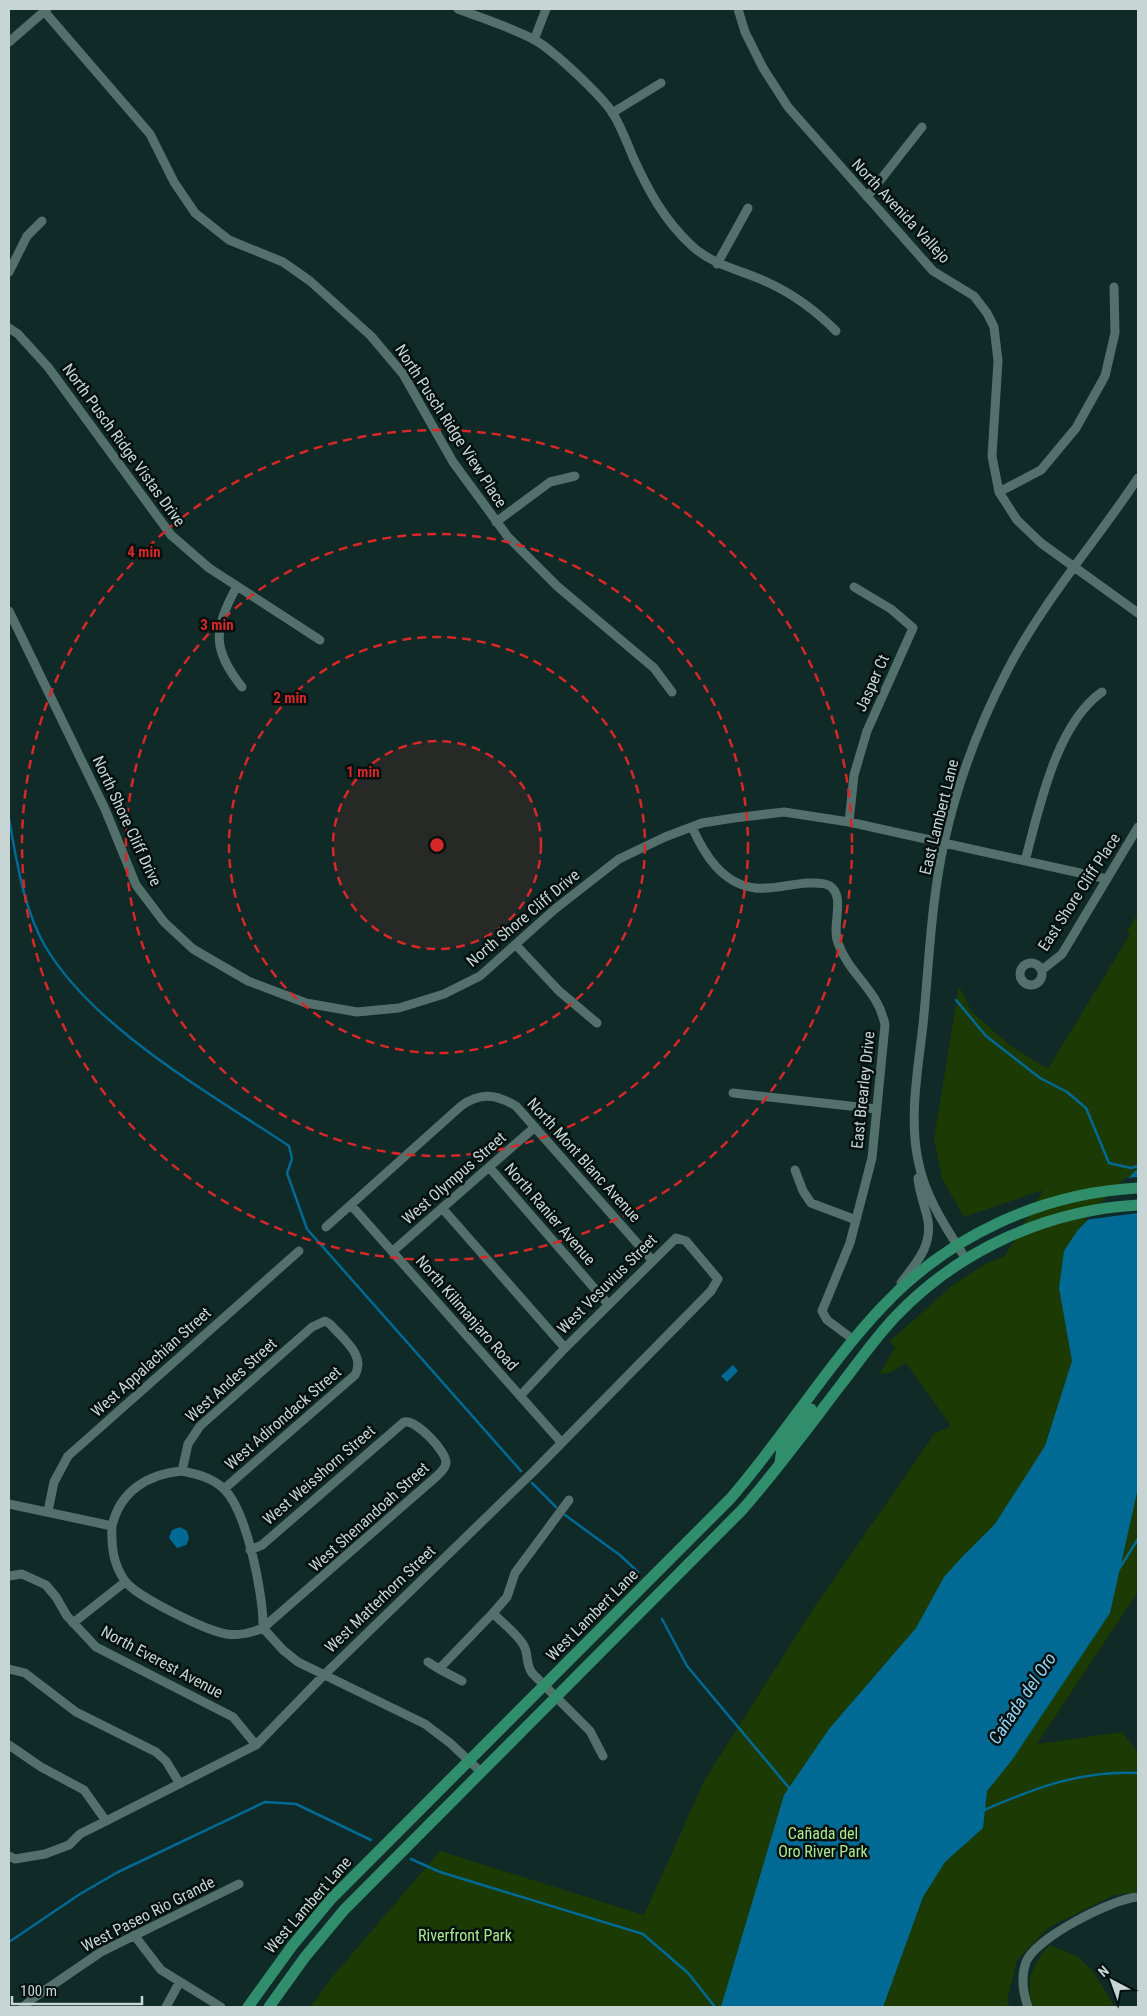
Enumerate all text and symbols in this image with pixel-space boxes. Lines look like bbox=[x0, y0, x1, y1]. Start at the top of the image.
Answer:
street label: North Avenida Vallejo bbox=[848, 155, 954, 267]
street label: North Pusch Ridge View Place bbox=[391, 341, 511, 511]
street label: North Pusch Ridge Vistas Drive bbox=[59, 360, 189, 530]
text: 4 min bbox=[127, 543, 161, 561]
text: 3 min bbox=[200, 616, 234, 634]
street label: Jasper Ct bbox=[851, 651, 893, 714]
text: 2 min bbox=[273, 689, 307, 707]
street label: North Shore Cliff Drive bbox=[89, 753, 165, 889]
street label: East Lambert Lane bbox=[915, 757, 963, 877]
text: 1 min bbox=[346, 763, 380, 781]
street label: East Shore Cliff Place bbox=[1034, 830, 1124, 954]
centre of rings bbox=[428, 836, 446, 854]
street label: North Shore Cliff Drive bbox=[463, 865, 583, 971]
street label: East Brearley Drive bbox=[847, 1030, 879, 1150]
street label: North Mont Blanc Avenue bbox=[523, 1094, 645, 1226]
street label: West Olympus Street bbox=[398, 1128, 510, 1228]
street label: North Ranier Avenue bbox=[501, 1159, 599, 1269]
street label: West Vesuvius Street bbox=[553, 1230, 661, 1338]
street label: North Kilimanjaro Road bbox=[412, 1252, 522, 1374]
street label: West Appalachian Street bbox=[87, 1303, 215, 1421]
street label: West Andes Street bbox=[182, 1334, 281, 1426]
street label: West Adirondack Street bbox=[221, 1362, 345, 1474]
street label: West Weisshorn Street bbox=[259, 1421, 379, 1529]
street label: West Shenandoah Street bbox=[305, 1458, 433, 1576]
street label: West Matterhorn Street bbox=[321, 1541, 439, 1657]
street label: West Lambert Lane bbox=[542, 1565, 642, 1665]
street label: North Everest Avenue bbox=[98, 1622, 226, 1702]
water label: Cañada del Oro bbox=[984, 1648, 1060, 1748]
park label: Cañada del Oro River Park bbox=[778, 1824, 869, 1861]
street label: West Lambert Lane bbox=[261, 1853, 355, 1957]
street label: West Paseo Rio Grande bbox=[78, 1872, 218, 1956]
park label: Riverfront Park bbox=[418, 1926, 513, 1945]
north arrow bbox=[1087, 1956, 1137, 2006]
text: N bbox=[1095, 1962, 1112, 1980]
scale bar bbox=[12, 1974, 142, 2006]
text: 100 m bbox=[20, 1982, 57, 2000]

